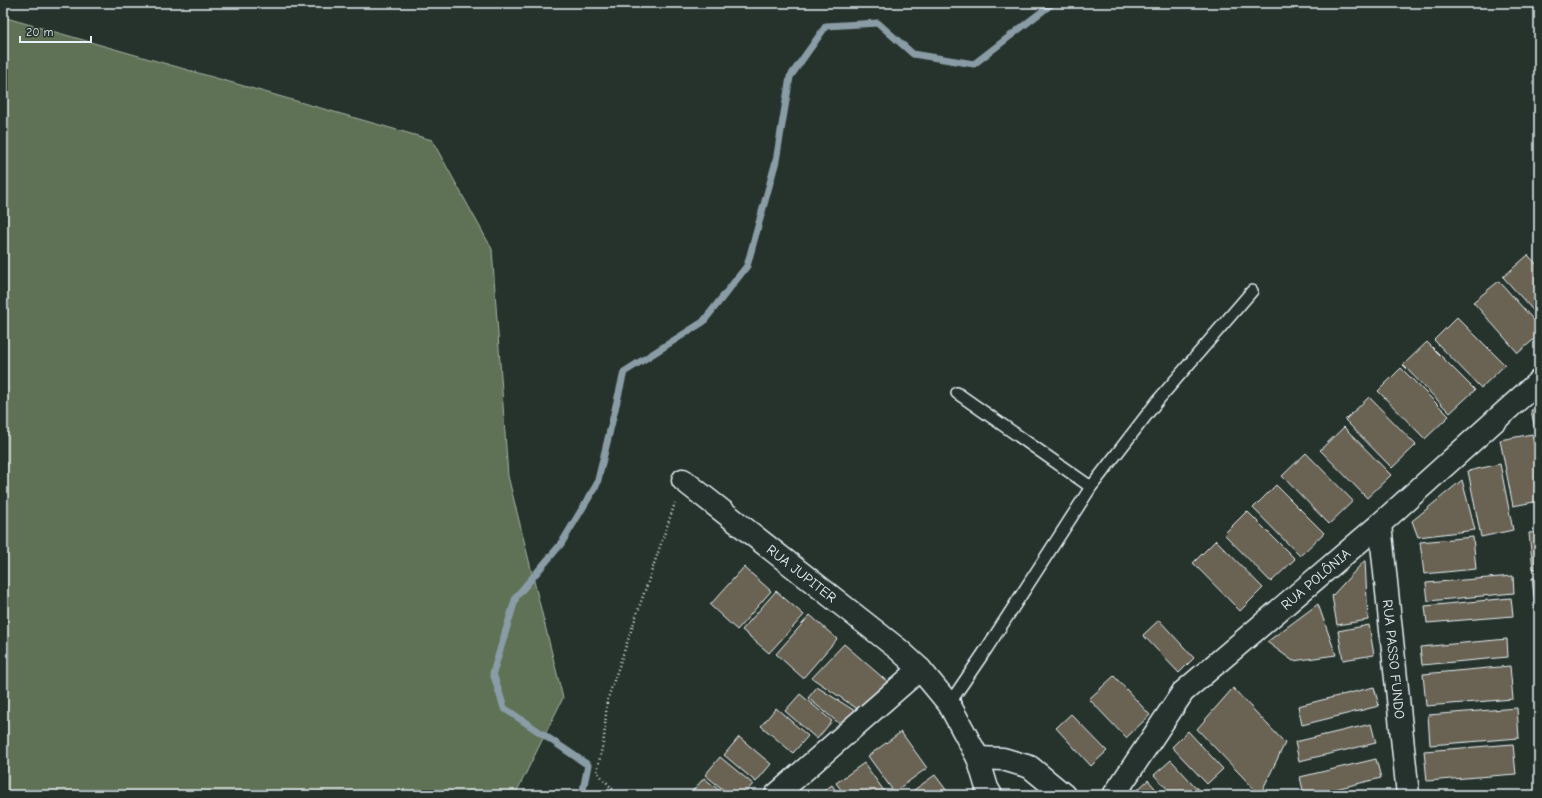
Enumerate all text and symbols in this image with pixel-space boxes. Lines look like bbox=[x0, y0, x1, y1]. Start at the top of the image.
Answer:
scale bar bbox=[20, 18, 91, 44]
text: 20 m bbox=[26, 25, 54, 39]
street label: RUA JUPITER bbox=[763, 541, 840, 606]
street label: RUA POLÔNIA bbox=[1278, 545, 1354, 614]
street label: RUA PASSO FUNDO bbox=[1379, 599, 1408, 720]

